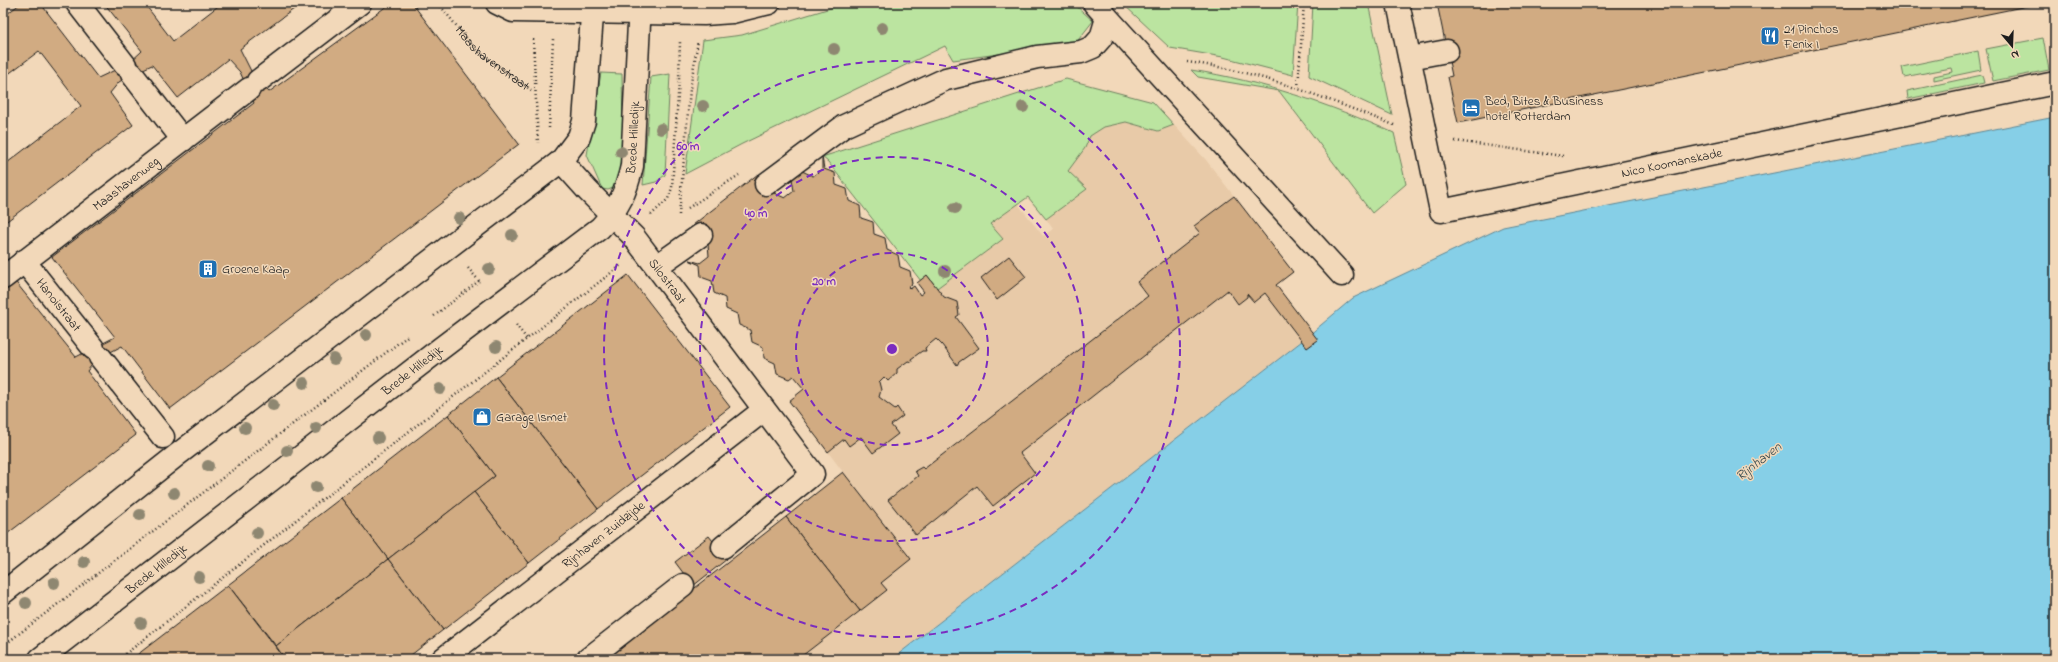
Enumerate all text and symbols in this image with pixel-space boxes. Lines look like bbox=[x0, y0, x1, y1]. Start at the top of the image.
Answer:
place label: 21 Pinchos Fenix I bbox=[1783, 20, 1839, 54]
street label: Maashavenstraat bbox=[450, 22, 534, 96]
restaurant icon: 21 Pinchos Fenix I bbox=[1759, 25, 1781, 47]
north arrow bbox=[1992, 26, 2032, 66]
text: N bbox=[2009, 46, 2021, 63]
place label: Bed, Bites & Business hotel Rotterdam bbox=[1484, 92, 1604, 126]
hotel icon: Bed, Bites & Business hotel Rotterdam bbox=[1460, 97, 1482, 119]
street label: Brede Hilledijk bbox=[621, 100, 645, 177]
text: 60 m bbox=[676, 138, 700, 156]
street label: Nico Koomanskade bbox=[1619, 143, 1724, 183]
street label: Maashavenweg bbox=[89, 152, 164, 215]
text: 40 m bbox=[744, 205, 768, 223]
street label: Silostraat bbox=[644, 254, 691, 309]
building icon: Groene Kaap bbox=[197, 258, 219, 280]
place label: Groene Kaap bbox=[222, 260, 290, 279]
text: 20 m bbox=[811, 273, 836, 291]
street label: Hanoistraat bbox=[32, 274, 86, 336]
street label: Brede Hilledijk bbox=[377, 340, 447, 401]
centre of rings bbox=[885, 342, 899, 356]
shop icon: Garage Ismet bbox=[471, 406, 493, 428]
place label: Garage Ismet bbox=[496, 408, 568, 428]
water label: Rijnhaven bbox=[1732, 437, 1787, 487]
street label: Rijnhaven Zuidzijde bbox=[558, 496, 649, 573]
street label: Brede Hilledijk bbox=[121, 539, 191, 599]

